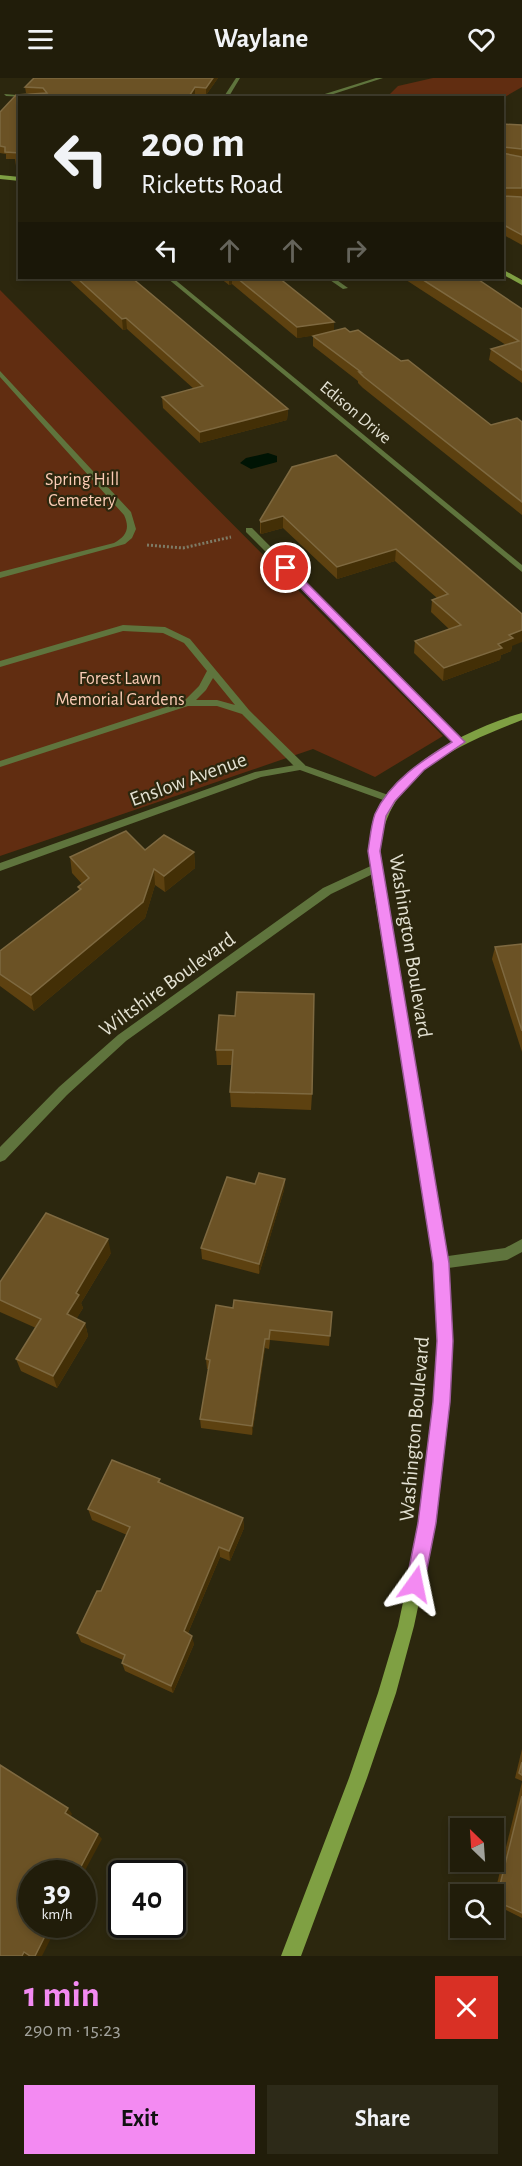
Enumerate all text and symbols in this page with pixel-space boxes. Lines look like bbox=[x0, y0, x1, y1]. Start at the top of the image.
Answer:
icon: menu bbox=[24, 23, 57, 56]
icon: heart bbox=[465, 23, 498, 56]
text: Waylane bbox=[214, 25, 308, 52]
icon: left bbox=[42, 120, 120, 198]
text: 200 m bbox=[141, 122, 245, 164]
text: Ricketts Road bbox=[141, 171, 283, 198]
icon: left bbox=[150, 234, 183, 267]
icon: ahead bbox=[213, 234, 246, 267]
icon: ahead bbox=[276, 234, 309, 267]
icon: right bbox=[339, 234, 372, 267]
street label: Edison Drive bbox=[316, 378, 394, 448]
park label: Spring Hill Cemetery bbox=[45, 471, 119, 510]
pin bbox=[260, 542, 311, 593]
icon: arrive bbox=[269, 551, 302, 584]
park label: Forest Lawn Memorial Gardens bbox=[55, 670, 185, 709]
street label: Enslow Avenue bbox=[127, 749, 249, 810]
street label: Washington Boulevard bbox=[386, 853, 435, 1039]
street label: Wiltshire Boulevard bbox=[96, 928, 239, 1041]
street label: Washington Boulevard bbox=[396, 1336, 433, 1522]
position arrow bbox=[383, 1552, 447, 1616]
north arrow bbox=[450, 1818, 504, 1872]
map controls bbox=[450, 1818, 504, 1938]
speed limit sign: 40 bbox=[108, 1860, 186, 1938]
text: 39 bbox=[43, 1877, 71, 1907]
button: search bbox=[450, 1884, 504, 1938]
text: km/h bbox=[42, 1907, 72, 1922]
button: close bbox=[435, 1976, 498, 2039]
text: 1 min bbox=[24, 1977, 100, 2013]
text: 290 m · 15:23 bbox=[24, 2020, 121, 2040]
button: Exit bbox=[24, 2085, 255, 2154]
button: Share bbox=[267, 2085, 498, 2154]

